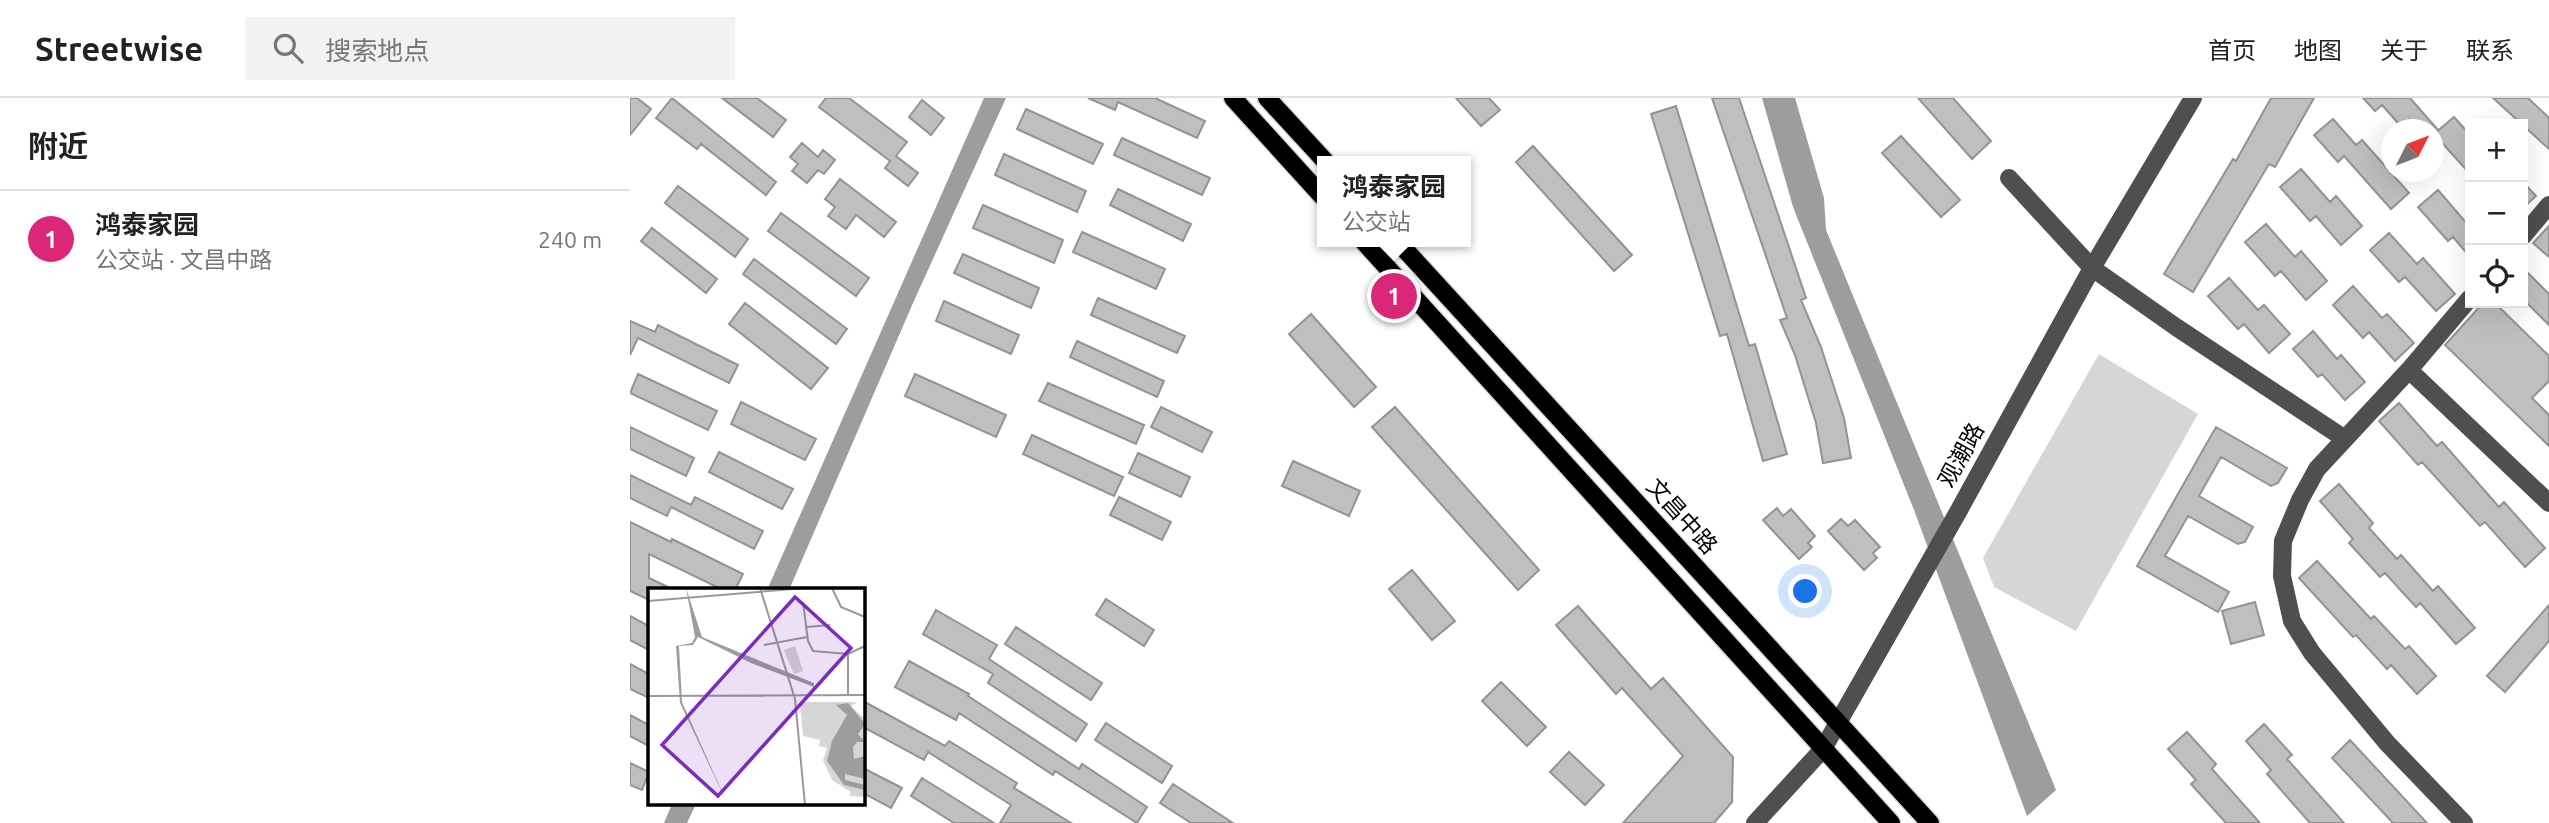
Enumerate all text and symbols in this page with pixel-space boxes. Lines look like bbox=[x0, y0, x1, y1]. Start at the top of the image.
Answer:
search box bbox=[245, 17, 735, 80]
icon: search bbox=[269, 29, 307, 67]
text: Streetwise bbox=[35, 30, 203, 67]
text: 搜索地点 bbox=[325, 36, 429, 65]
text: 首页 bbox=[2208, 37, 2256, 64]
text: 地图 bbox=[2294, 37, 2342, 64]
text: 关于 bbox=[2380, 37, 2428, 64]
text: 联系 bbox=[2466, 37, 2514, 64]
north arrow bbox=[2381, 119, 2444, 182]
map controls bbox=[2465, 119, 2528, 308]
button: + bbox=[2465, 119, 2528, 182]
text: 附近 bbox=[28, 129, 88, 163]
popup bbox=[1317, 156, 1471, 247]
text: 鸿泰家园 bbox=[1342, 172, 1446, 201]
button: − bbox=[2465, 182, 2528, 245]
text: 公交站 bbox=[1342, 209, 1411, 234]
text: 鸿泰家园 bbox=[95, 210, 199, 239]
text: 1 bbox=[45, 227, 57, 252]
text: 240 m bbox=[538, 227, 602, 252]
button: locate bbox=[2465, 245, 2528, 308]
text: 公交站 · 文昌中路 bbox=[95, 247, 272, 272]
pin: 1 bbox=[1371, 270, 1417, 322]
street label: 观潮路 bbox=[1933, 419, 1988, 491]
street label: 文昌中路 bbox=[1642, 473, 1722, 558]
your location bbox=[1788, 574, 1822, 608]
inset map bbox=[648, 588, 864, 806]

